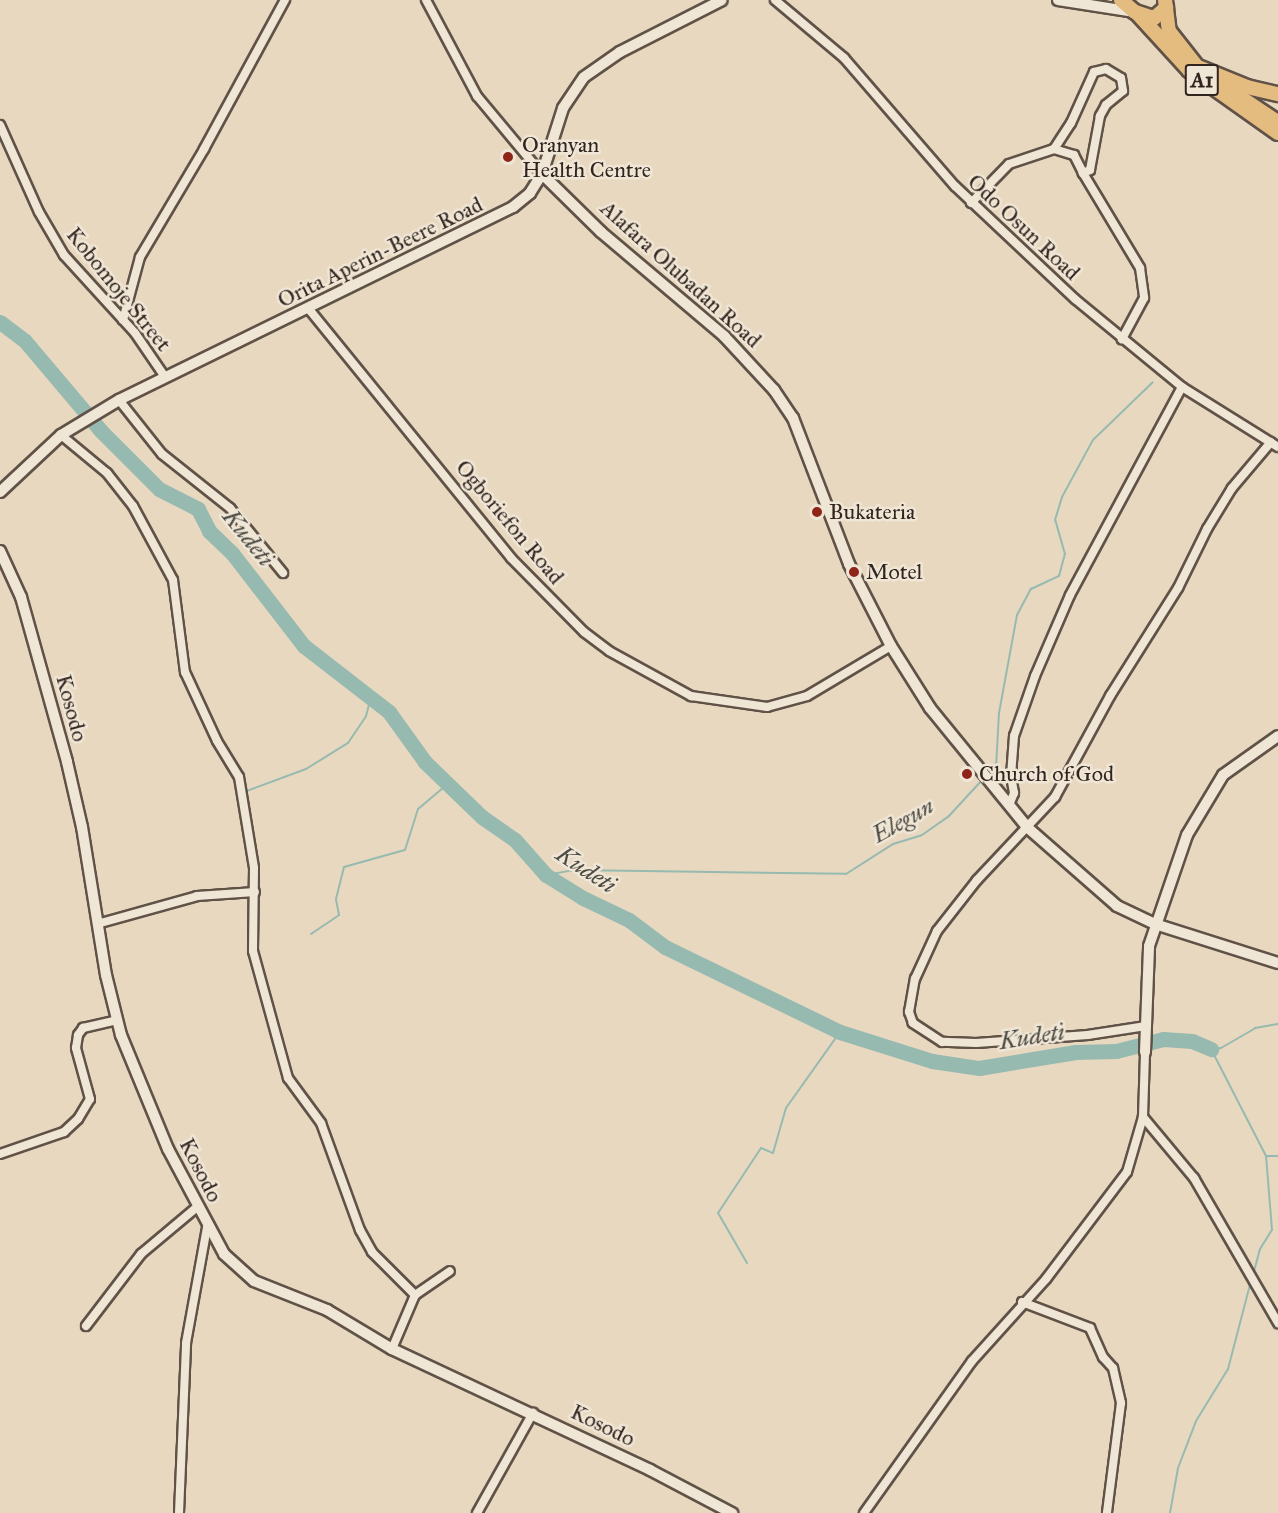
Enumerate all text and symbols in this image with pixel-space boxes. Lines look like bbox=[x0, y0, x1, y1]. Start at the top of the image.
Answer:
road number: A1 bbox=[1184, 62, 1220, 98]
place label: Oranyan Health Centre bbox=[522, 131, 651, 182]
marker: Oranyan Health Centre bbox=[499, 148, 517, 166]
street label: Odo Osun Road bbox=[962, 168, 1086, 286]
street label: Orita Aperin-Beere Road bbox=[273, 191, 487, 313]
street label: Alafara Olubadan Road bbox=[595, 195, 767, 353]
street label: Kobomoje Street bbox=[61, 222, 177, 356]
street label: Ogboriefon Road bbox=[450, 454, 570, 590]
place label: Bukateria bbox=[829, 499, 915, 525]
water label: Kudeti bbox=[216, 503, 280, 573]
marker: Bukateria bbox=[810, 505, 824, 519]
place label: Motel bbox=[866, 559, 923, 585]
marker: Motel bbox=[847, 565, 861, 579]
street label: Kosodo bbox=[50, 672, 94, 744]
place label: Church of God bbox=[979, 761, 1114, 787]
marker: Church of God bbox=[960, 767, 974, 781]
water label: Elegun bbox=[867, 792, 939, 850]
water label: Kudeti bbox=[551, 840, 621, 900]
water label: Kudeti bbox=[997, 1018, 1067, 1056]
street label: Kosodo bbox=[174, 1134, 228, 1206]
street label: Kosodo bbox=[567, 1398, 639, 1452]

